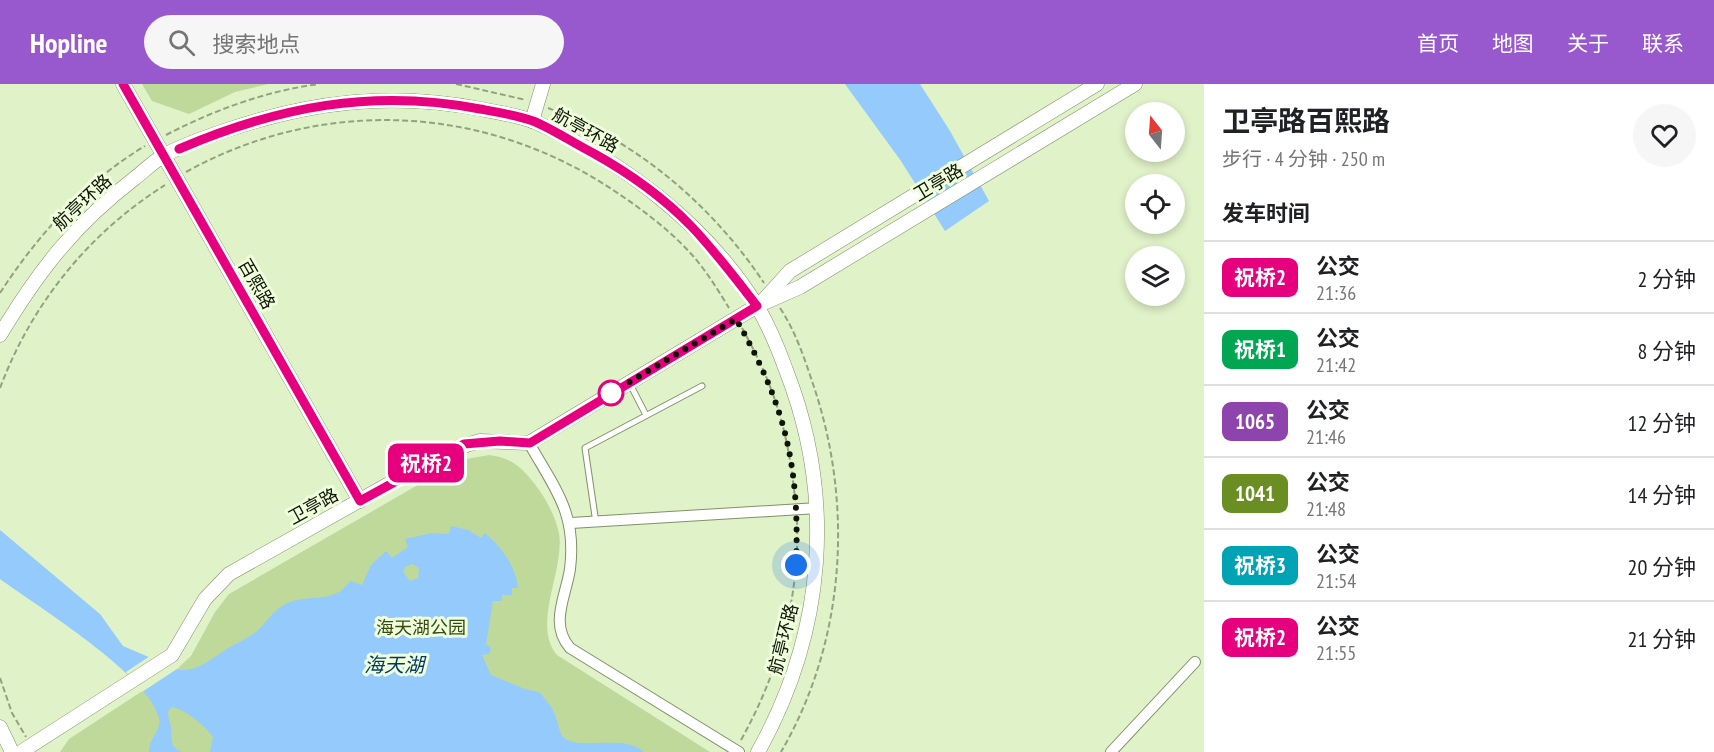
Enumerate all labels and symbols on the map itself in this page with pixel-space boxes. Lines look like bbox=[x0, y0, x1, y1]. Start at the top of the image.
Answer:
street label: 航亭环路 bbox=[549, 102, 623, 158]
north arrow bbox=[1125, 102, 1185, 162]
street label: 卫亭路 bbox=[909, 158, 967, 206]
street label: 航亭环路 bbox=[48, 169, 116, 235]
street label: 百熙路 bbox=[234, 255, 280, 313]
unlabelled marker bbox=[598, 380, 624, 406]
line badge: 祝桥2 bbox=[392, 444, 460, 482]
street label: 卫亭路 bbox=[284, 483, 342, 529]
your location bbox=[781, 550, 811, 580]
street label: 航亭环路 bbox=[763, 601, 803, 677]
park label: 海天湖公园 bbox=[376, 616, 466, 639]
water label: 海天湖 bbox=[364, 652, 427, 678]

